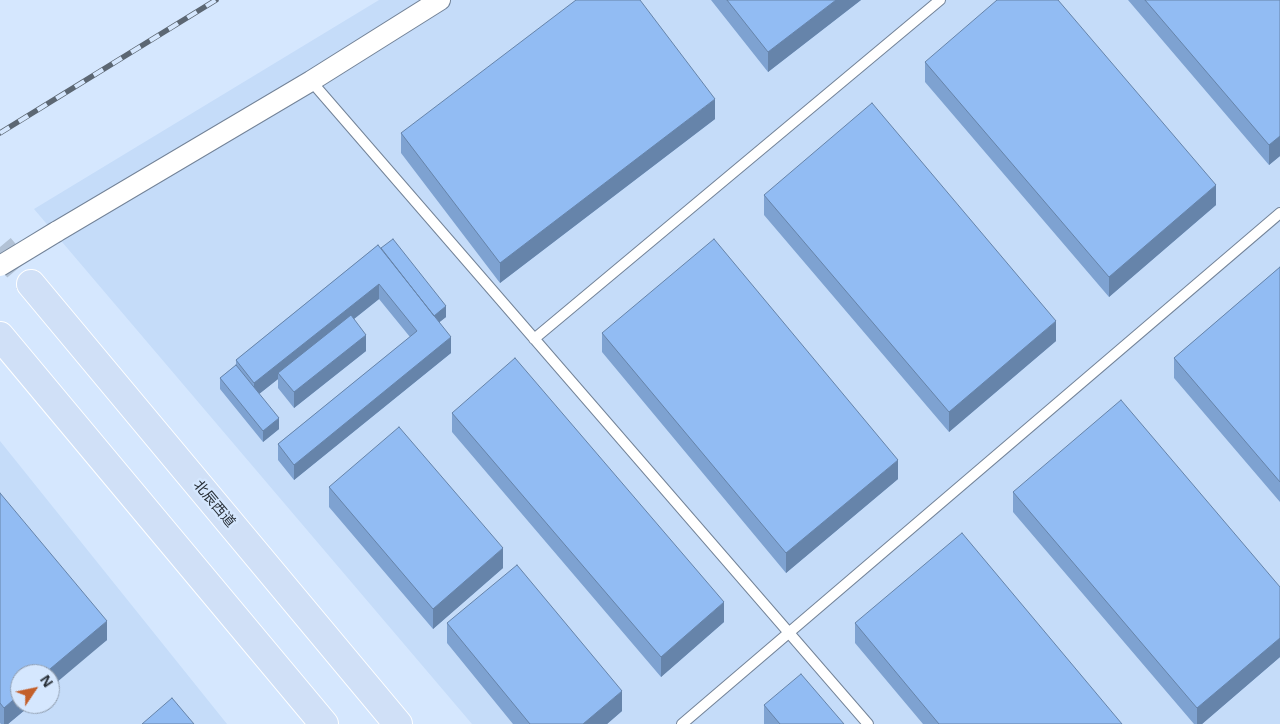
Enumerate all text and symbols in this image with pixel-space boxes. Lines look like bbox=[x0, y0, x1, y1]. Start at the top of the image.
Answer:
street label: 北辰西道 bbox=[190, 477, 238, 531]
north arrow bbox=[10, 664, 60, 714]
text: N bbox=[36, 671, 58, 691]

